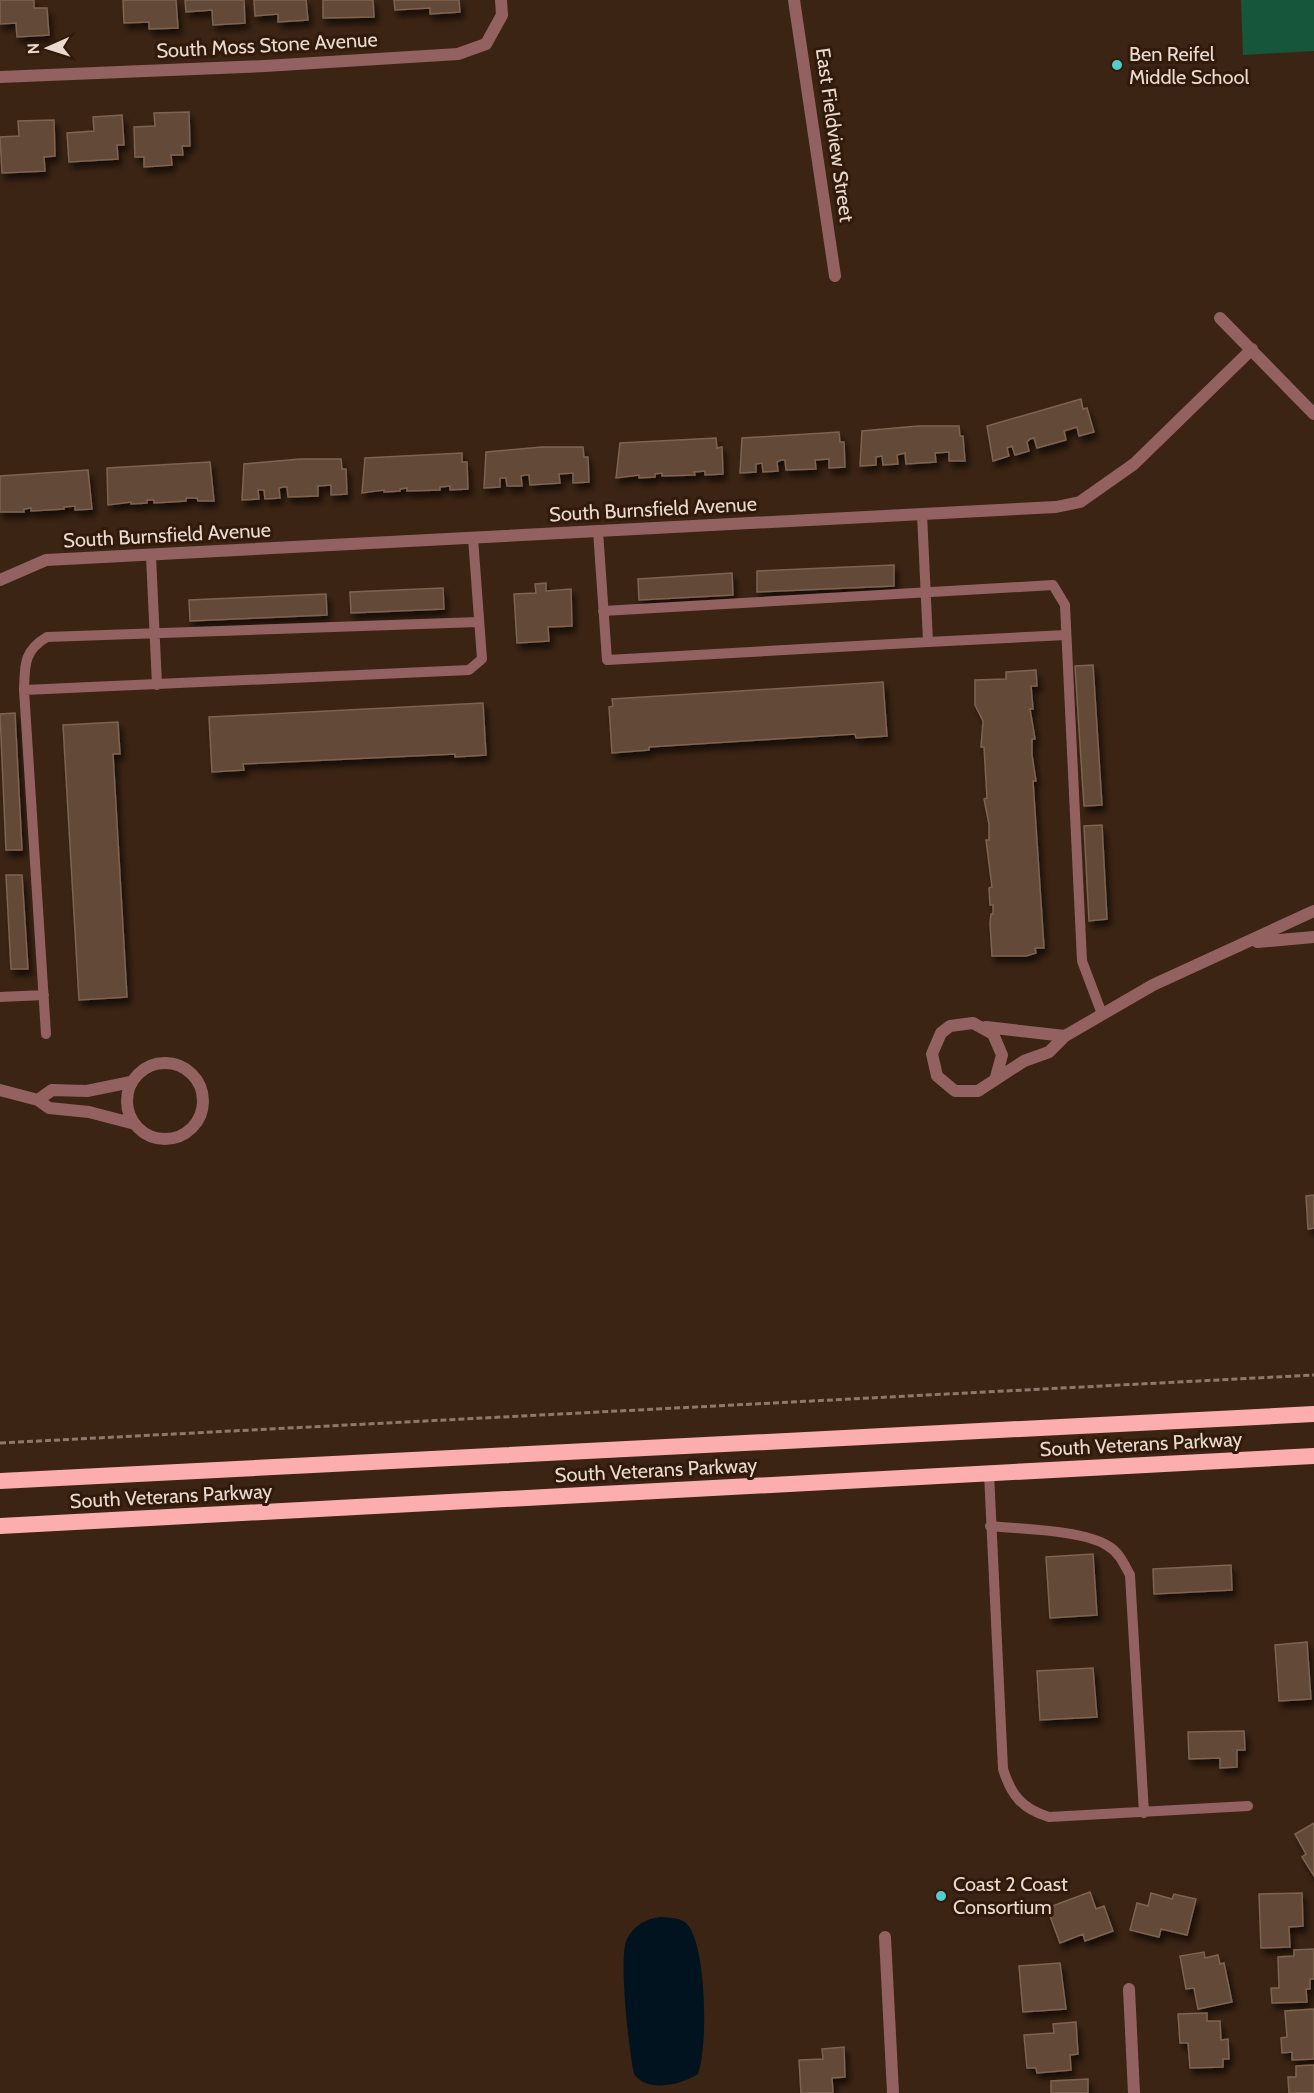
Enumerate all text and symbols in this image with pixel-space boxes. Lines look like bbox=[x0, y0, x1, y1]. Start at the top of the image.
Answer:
north arrow bbox=[18, 18, 78, 78]
street label: South Moss Stone Avenue bbox=[156, 27, 378, 63]
place label: Ben Reifel Middle School bbox=[1129, 42, 1249, 89]
text: N bbox=[24, 43, 43, 55]
street label: East Fieldview Street bbox=[811, 46, 859, 224]
marker: Ben Reifel Middle School bbox=[1110, 58, 1124, 72]
street label: South Burnsfield Avenue bbox=[548, 492, 758, 526]
street label: South Burnsfield Avenue bbox=[62, 518, 272, 552]
street label: South Veterans Parkway bbox=[1039, 1427, 1243, 1461]
street label: South Veterans Parkway bbox=[554, 1453, 758, 1487]
street label: South Veterans Parkway bbox=[69, 1479, 273, 1513]
place label: Coast 2 Coast Consortium bbox=[953, 1872, 1068, 1919]
marker: Coast 2 Coast Consortium bbox=[934, 1889, 948, 1903]

